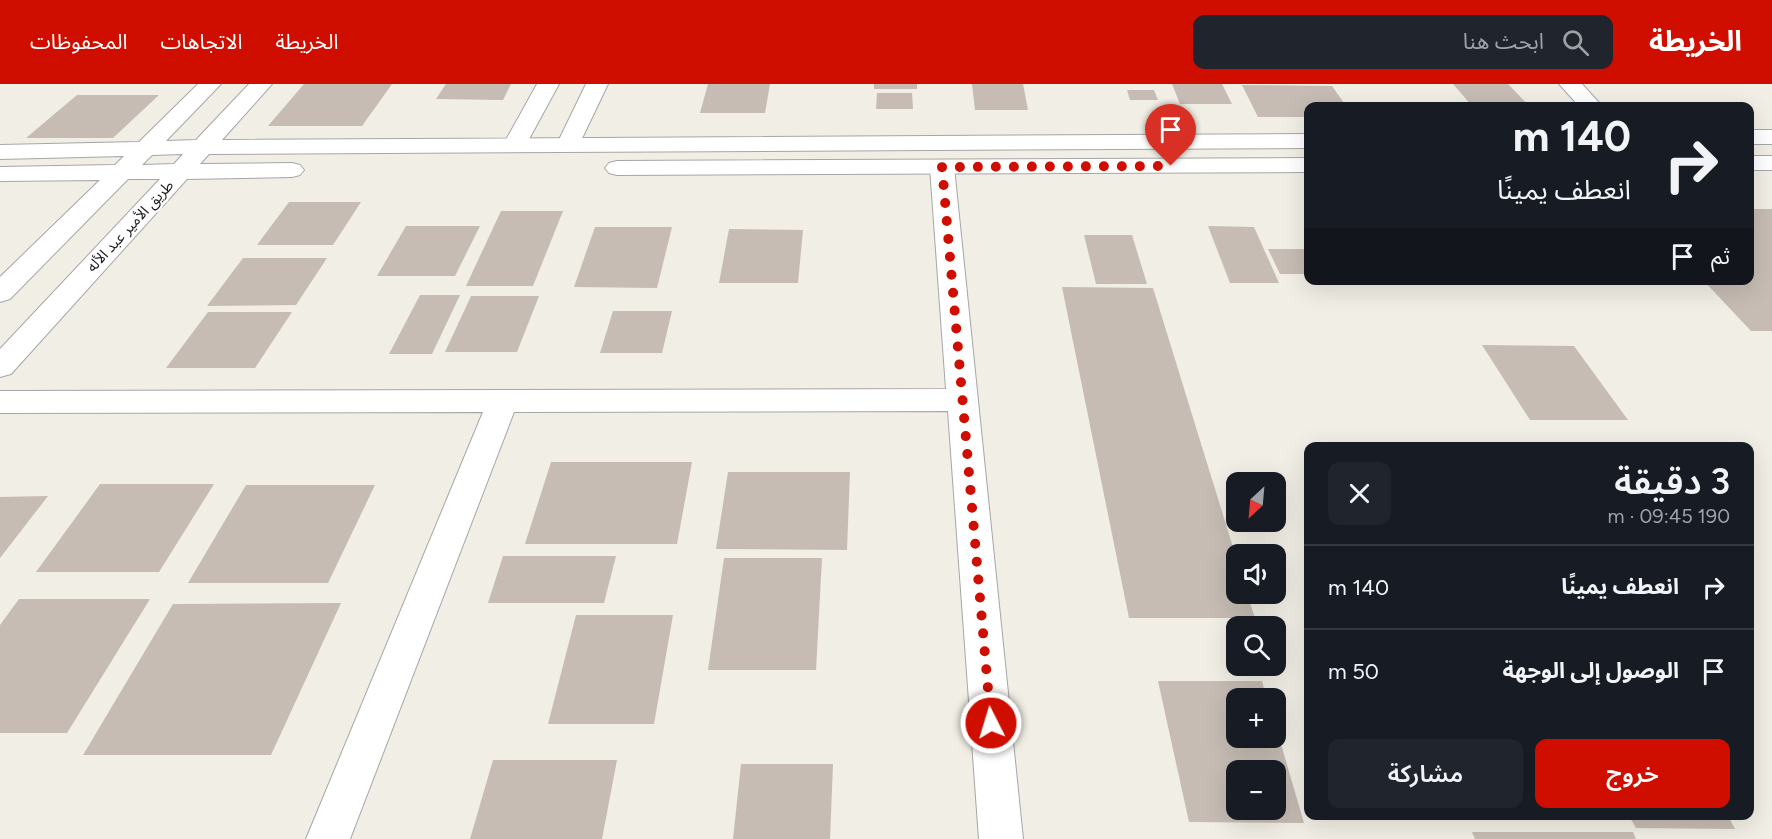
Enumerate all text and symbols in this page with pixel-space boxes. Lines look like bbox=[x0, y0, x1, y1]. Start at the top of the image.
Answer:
search box bbox=[1193, 15, 1613, 69]
text: الخريطة bbox=[1649, 24, 1742, 58]
icon: search bbox=[1559, 26, 1592, 59]
text: ابحث هنا bbox=[1463, 28, 1544, 55]
text: المحفوظات bbox=[30, 29, 127, 54]
text: الاتجاهات bbox=[160, 29, 242, 54]
text: الخريطة bbox=[275, 29, 338, 54]
pin bbox=[1145, 104, 1196, 166]
text: 140 m bbox=[1513, 111, 1631, 162]
icon: arrive bbox=[1154, 113, 1187, 146]
icon: right bbox=[1652, 126, 1730, 204]
text: انعطف يمينًا bbox=[1497, 173, 1631, 206]
street label: طريق الأمير عبد الأله bbox=[83, 176, 178, 276]
icon: arrive bbox=[1666, 240, 1699, 273]
text: ثم bbox=[1711, 243, 1730, 270]
text: 3 دقيقة bbox=[1614, 460, 1730, 503]
button: close bbox=[1328, 462, 1391, 525]
north arrow bbox=[1226, 472, 1286, 532]
map controls bbox=[1226, 472, 1286, 820]
text: 190 m · 09:45 bbox=[1608, 504, 1730, 528]
button: sound bbox=[1226, 544, 1286, 604]
icon: right bbox=[1697, 571, 1730, 604]
text: انعطف يمينًا bbox=[1561, 573, 1679, 600]
text: 140 m bbox=[1328, 574, 1389, 601]
button: search bbox=[1226, 616, 1286, 676]
icon: arrive bbox=[1697, 655, 1730, 688]
text: الوصول إلى الوجهة bbox=[1502, 657, 1679, 684]
text: 50 m bbox=[1328, 658, 1379, 685]
button: + bbox=[1226, 688, 1286, 748]
position arrow bbox=[959, 691, 1023, 755]
button: مشاركة bbox=[1328, 739, 1523, 808]
button: خروج bbox=[1535, 739, 1730, 808]
button: − bbox=[1226, 760, 1286, 820]

